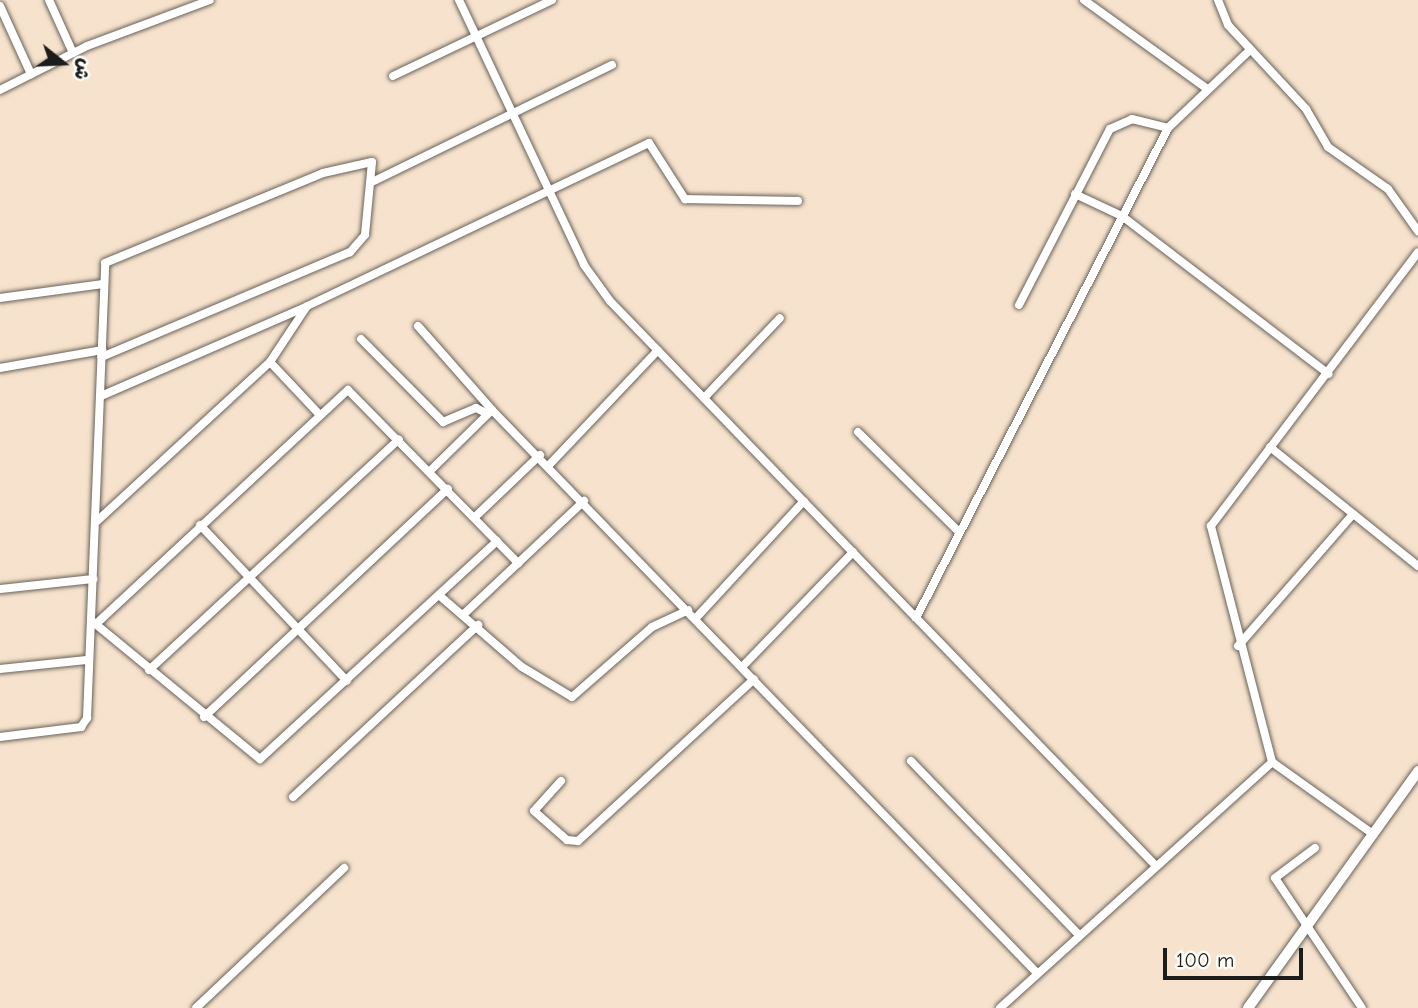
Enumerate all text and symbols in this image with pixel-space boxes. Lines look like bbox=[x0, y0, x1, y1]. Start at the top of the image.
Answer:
north arrow bbox=[28, 28, 98, 98]
text: ش bbox=[69, 56, 97, 83]
scale bar bbox=[1166, 934, 1306, 978]
text: 100 m bbox=[1176, 948, 1234, 972]

